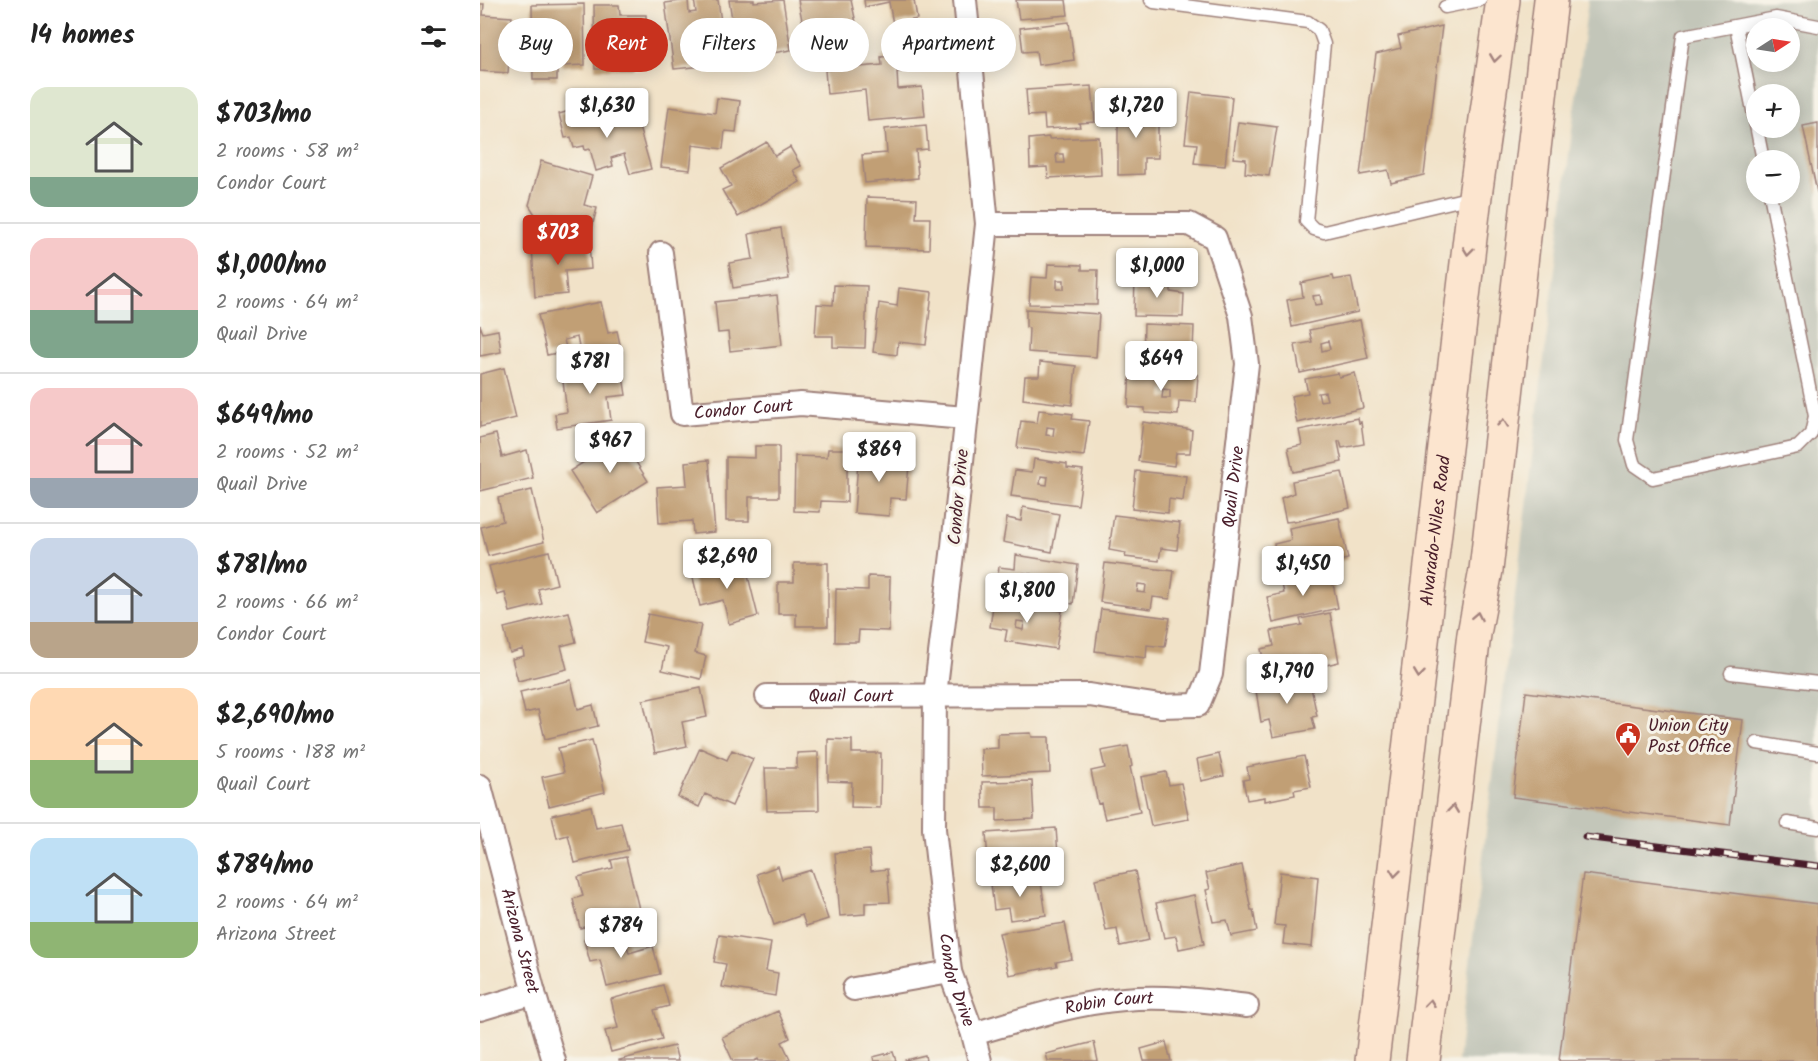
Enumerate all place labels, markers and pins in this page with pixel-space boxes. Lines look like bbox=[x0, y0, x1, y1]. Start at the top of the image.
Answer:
pin: $1,630 bbox=[558, 88, 656, 139]
pin: $1,720 bbox=[1087, 88, 1185, 139]
pin: $703 bbox=[522, 215, 594, 266]
pin: $1,000 bbox=[1108, 248, 1206, 299]
pin: $649 bbox=[1125, 341, 1197, 392]
pin: $781 bbox=[554, 344, 626, 395]
pin: $967 bbox=[574, 423, 646, 474]
pin: $869 bbox=[843, 432, 915, 483]
pin: $2,690 bbox=[678, 539, 776, 590]
pin: $1,450 bbox=[1254, 546, 1352, 597]
pin: $1,800 bbox=[978, 573, 1076, 624]
pin: $1,790 bbox=[1238, 654, 1336, 705]
place label: Union City Post Office bbox=[1648, 712, 1731, 762]
public building icon: Union City Post Office bbox=[1613, 720, 1643, 758]
pin: $2,600 bbox=[971, 847, 1069, 898]
pin: $784 bbox=[585, 908, 657, 959]

